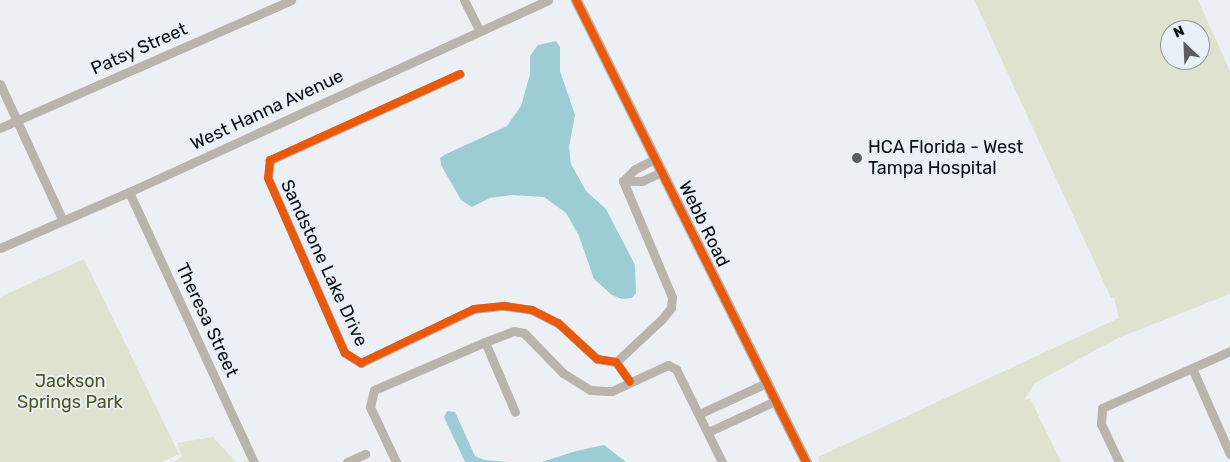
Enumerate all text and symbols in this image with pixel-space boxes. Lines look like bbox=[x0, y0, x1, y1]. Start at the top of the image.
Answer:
street label: Patsy Street bbox=[87, 18, 191, 80]
north arrow bbox=[1160, 20, 1210, 70]
text: N bbox=[1171, 22, 1187, 42]
street label: West Hanna Avenue bbox=[187, 65, 347, 155]
place label: HCA Florida - West Tampa Hospital bbox=[868, 137, 1024, 180]
marker: HCA Florida - West Tampa Hospital bbox=[850, 151, 864, 165]
street label: Sandstone Lake Drive bbox=[276, 176, 372, 350]
street label: Webb Road bbox=[674, 178, 734, 270]
street label: Theresa Street bbox=[171, 260, 243, 380]
park label: Jackson Springs Park bbox=[17, 371, 123, 414]

